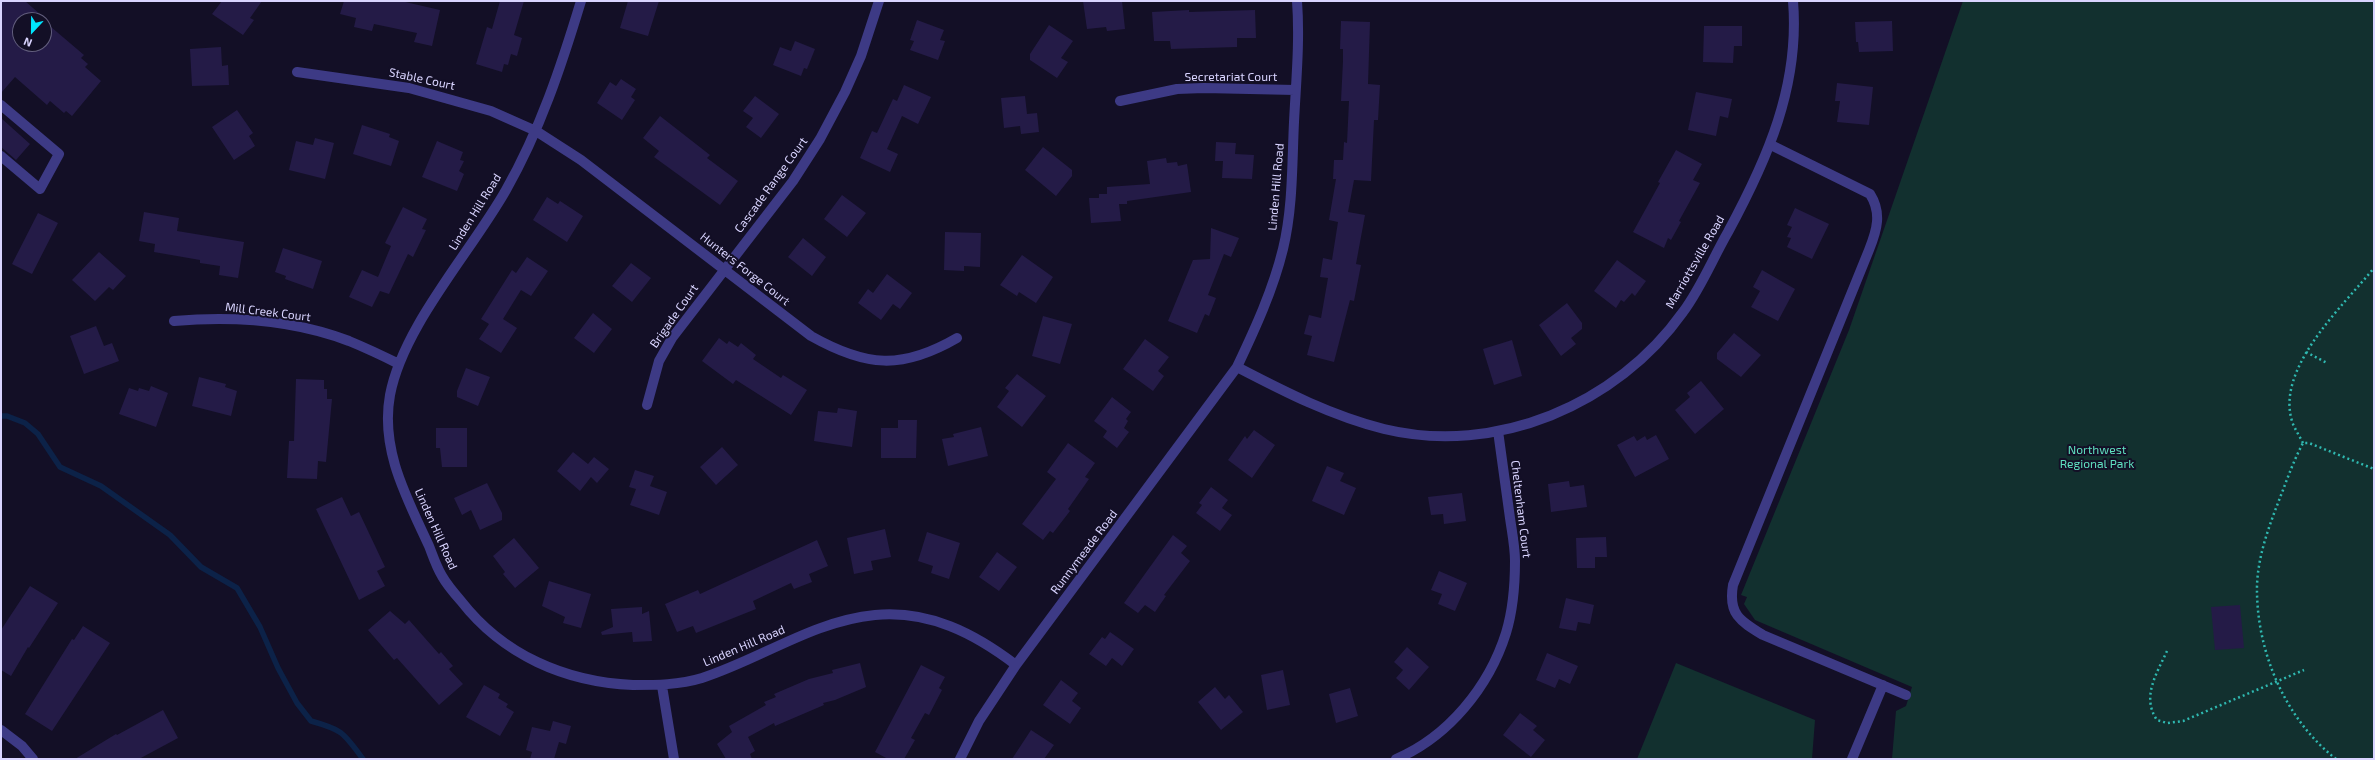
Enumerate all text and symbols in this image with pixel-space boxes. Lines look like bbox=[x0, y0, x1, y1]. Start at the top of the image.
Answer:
north arrow bbox=[12, 12, 52, 52]
text: N bbox=[22, 35, 34, 50]
street label: Stable Court bbox=[388, 65, 456, 93]
street label: Secretariat Court bbox=[1185, 70, 1277, 84]
street label: Cascade Range Court bbox=[731, 134, 811, 236]
street label: Linden Hill Road bbox=[1265, 143, 1287, 231]
street label: Linden Hill Road bbox=[446, 171, 504, 253]
street label: Marriottsville Road bbox=[1663, 213, 1727, 311]
street label: Hunters Forge Court bbox=[697, 229, 793, 309]
street label: Brigade Court bbox=[647, 281, 701, 351]
street label: Mill Creek Court bbox=[224, 300, 312, 324]
park label: Northwest Regional Park bbox=[2060, 443, 2134, 471]
street label: Cheltenham Court bbox=[1508, 459, 1534, 559]
street label: Linden Hill Road bbox=[412, 486, 460, 572]
street label: Runnymeade Road bbox=[1048, 507, 1120, 597]
street label: Linden Hill Road bbox=[701, 622, 787, 670]

